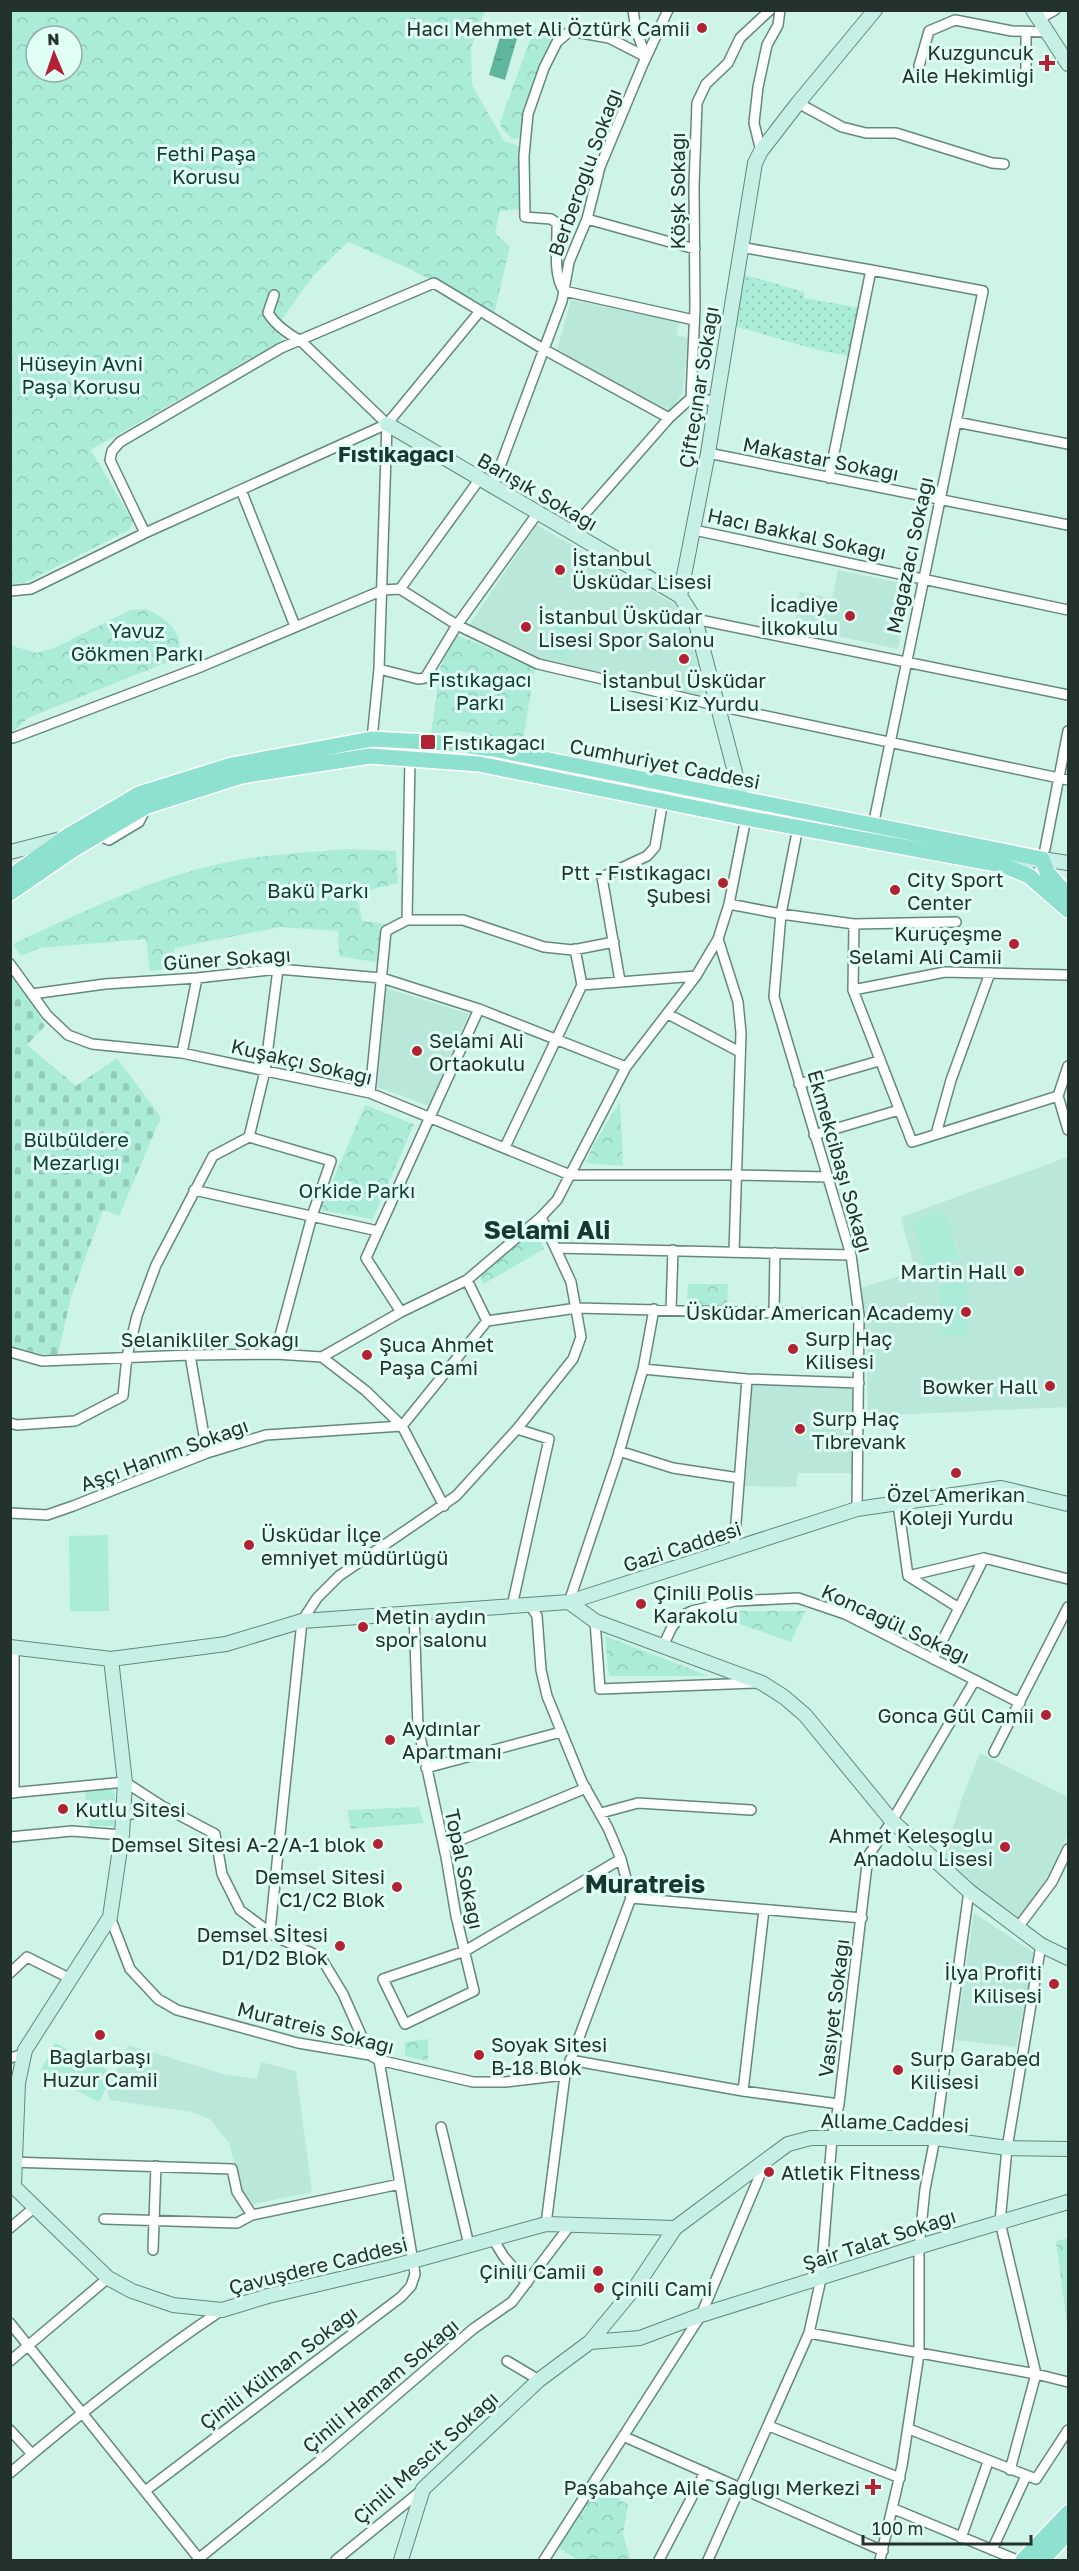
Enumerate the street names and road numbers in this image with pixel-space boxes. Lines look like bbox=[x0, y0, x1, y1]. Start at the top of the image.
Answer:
street label: Berberoğlu Sokağı bbox=[542, 85, 626, 259]
street label: Köşk Sokağı bbox=[665, 132, 689, 250]
street label: Çifteçınar Sokağı bbox=[673, 304, 723, 470]
street label: Makastar Sokağı bbox=[741, 431, 901, 485]
street label: Barışık Sokağı bbox=[474, 447, 602, 535]
street label: Mağazacı Sokağı bbox=[881, 474, 937, 636]
street label: Hacı Bakkal Sokağı bbox=[705, 502, 889, 564]
street label: Cumhuriyet Caddesi bbox=[568, 733, 762, 793]
street label: Güner Sokağı bbox=[162, 942, 292, 974]
street label: Kuşakçı Sokağı bbox=[229, 1033, 375, 1089]
street label: Ekmekcibaşı Sokağı bbox=[803, 1067, 879, 1255]
street label: Selanikliler Sokağı bbox=[121, 1327, 299, 1351]
street label: Aşçı Hanım Sokağı bbox=[77, 1412, 251, 1496]
street label: Gazi Caddesi bbox=[620, 1516, 744, 1576]
street label: Koncagül Sokağı bbox=[818, 1578, 974, 1668]
street label: Topal Sokağı bbox=[441, 1807, 489, 1931]
street label: Vasıyet Sokağı bbox=[813, 1937, 853, 2079]
street label: Muratreis Sokağı bbox=[235, 1996, 397, 2058]
street label: Allame Caddesi bbox=[820, 2107, 970, 2137]
street label: Şair Talat Sokağı bbox=[799, 2203, 959, 2275]
street label: Çavuşdere Caddesi bbox=[226, 2231, 410, 2299]
street label: Çinili Külhan Sokağı bbox=[194, 2300, 362, 2434]
street label: Çinili Hamam Sokağı bbox=[297, 2313, 463, 2457]
street label: Çinili Mescit Sokağı bbox=[348, 2386, 502, 2528]

